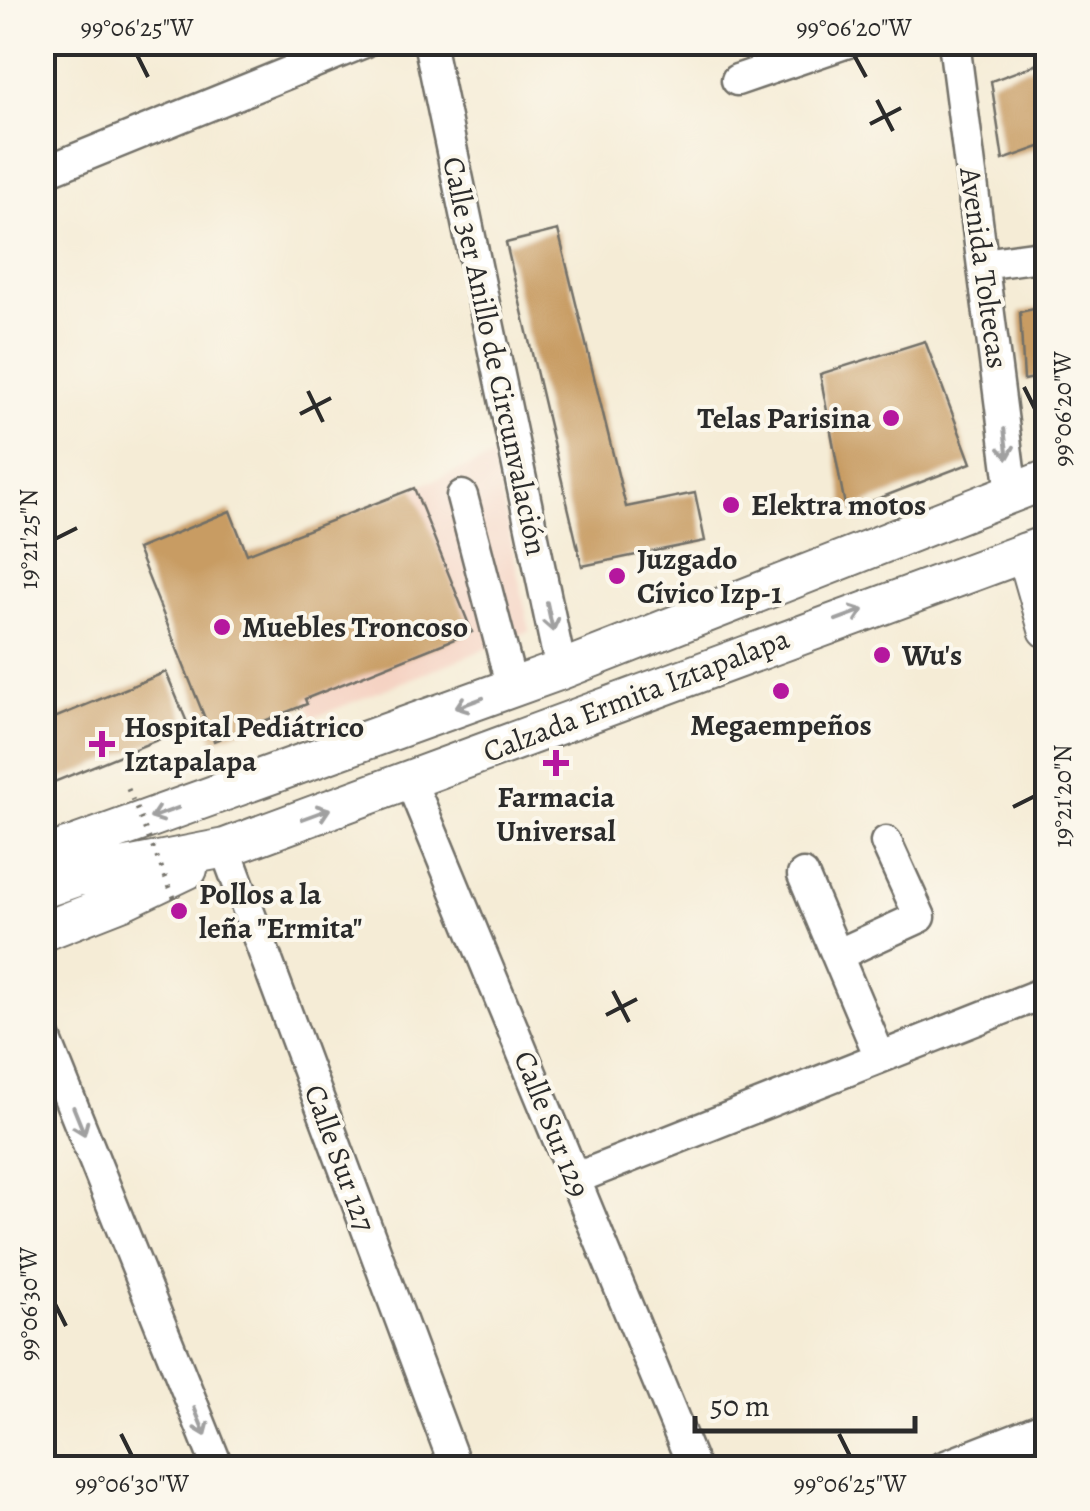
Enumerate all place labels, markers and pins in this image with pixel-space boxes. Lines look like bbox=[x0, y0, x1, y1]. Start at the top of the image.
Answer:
place label: Telas Parisina bbox=[697, 398, 872, 438]
marker: Telas Parisina bbox=[880, 407, 902, 429]
place label: Elektra motos bbox=[751, 485, 926, 525]
marker: Elektra motos bbox=[720, 494, 742, 516]
place label: Juzgado Cívico Izp-1 bbox=[637, 539, 782, 613]
marker: Juzgado Cívico Izp-1 bbox=[606, 565, 628, 587]
place label: Muebles Troncoso bbox=[242, 607, 468, 647]
marker: Muebles Troncoso bbox=[211, 616, 233, 638]
place label: Wu's bbox=[901, 635, 962, 675]
marker: Wu's bbox=[871, 644, 893, 666]
marker: Megaempeños bbox=[770, 680, 792, 702]
place label: Megaempeños bbox=[690, 705, 872, 745]
place label: Hospital Pediátrico Iztapalapa bbox=[124, 707, 364, 781]
marker: Hospital Pediátrico Iztapalapa bbox=[89, 731, 115, 757]
marker: Farmacia Universal bbox=[545, 752, 567, 774]
place label: Farmacia Universal bbox=[496, 777, 616, 851]
place label: Pollos a la leña "Ermita" bbox=[199, 874, 362, 948]
marker: Pollos a la leña "Ermita" bbox=[168, 900, 190, 922]

